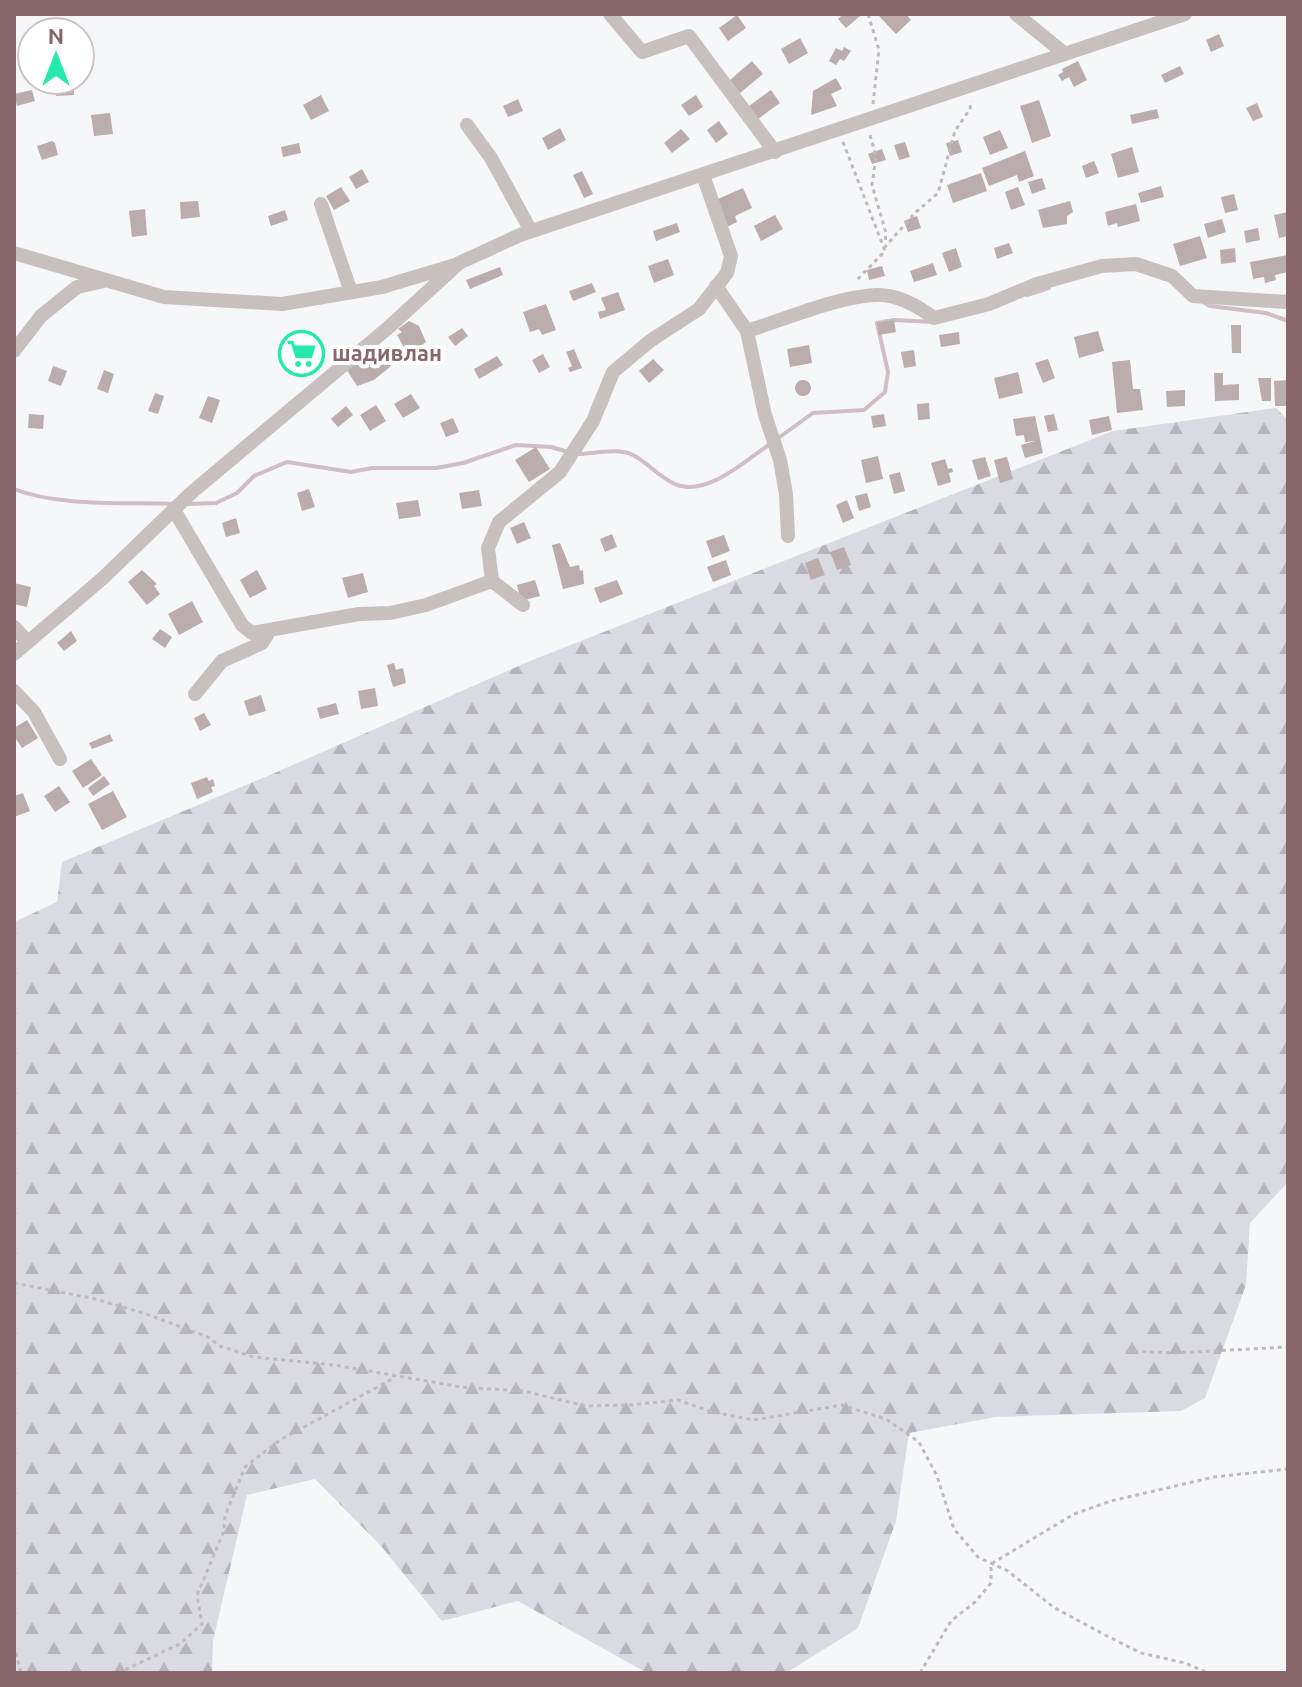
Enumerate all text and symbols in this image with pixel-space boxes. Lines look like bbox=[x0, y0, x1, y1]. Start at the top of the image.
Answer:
north arrow bbox=[16, 16, 96, 96]
text: N bbox=[48, 23, 64, 48]
supermarket icon: шадивлан bbox=[277, 329, 325, 377]
place label: шадивлан bbox=[332, 340, 442, 365]

